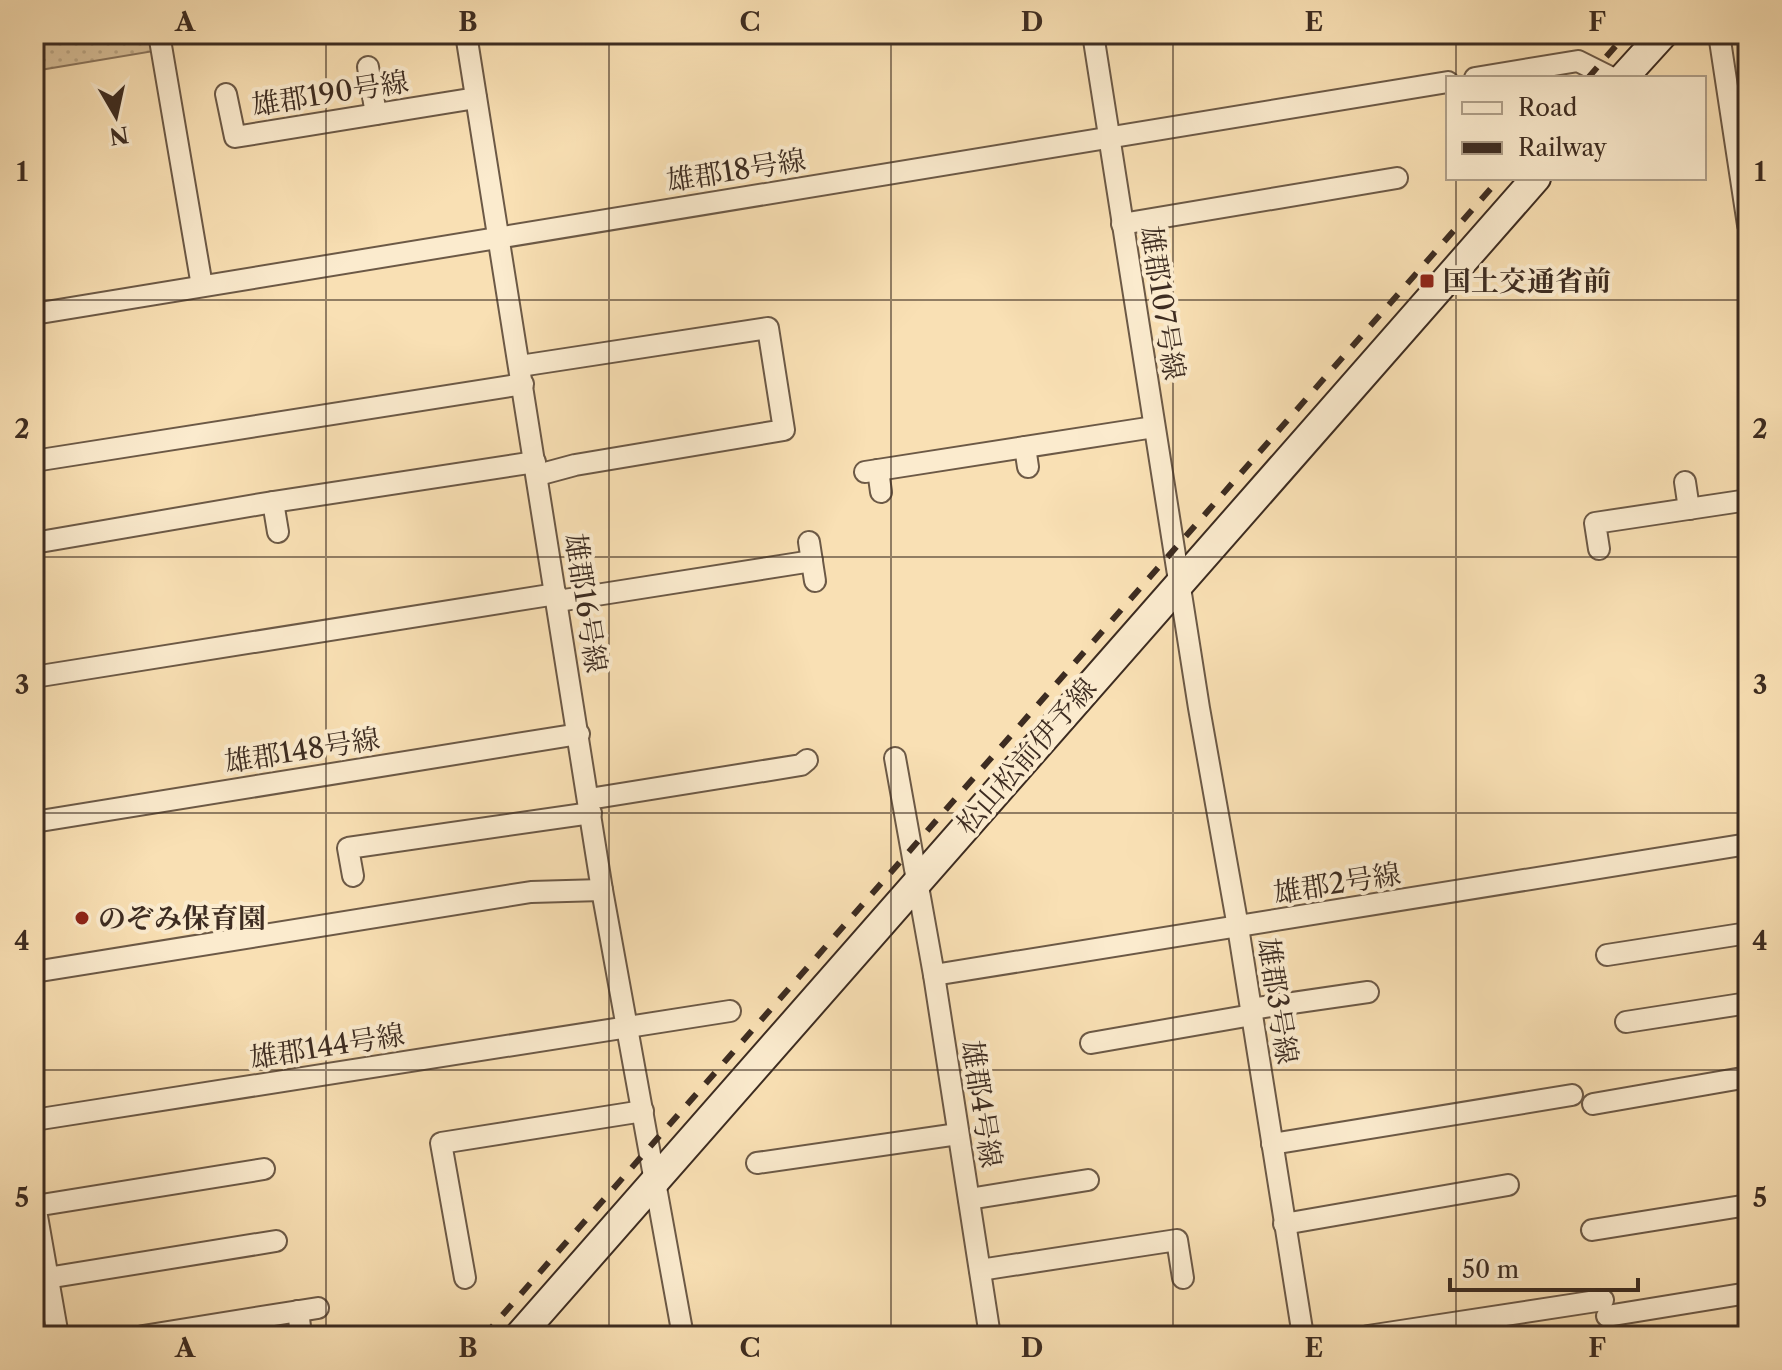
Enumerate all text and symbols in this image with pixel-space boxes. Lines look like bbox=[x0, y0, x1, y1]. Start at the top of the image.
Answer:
text: A bbox=[174, 6, 196, 38]
text: B bbox=[458, 6, 478, 38]
text: C bbox=[740, 6, 760, 38]
text: D bbox=[1021, 6, 1043, 38]
text: E bbox=[1305, 6, 1323, 38]
text: F bbox=[1588, 6, 1606, 38]
street label: 雄郡190号線 bbox=[249, 64, 411, 122]
north arrow bbox=[76, 76, 156, 156]
legend bbox=[1446, 76, 1706, 180]
text: Road bbox=[1518, 93, 1578, 122]
text: N bbox=[107, 120, 131, 150]
text: Railway bbox=[1518, 133, 1608, 162]
street label: 雄郡18号線 bbox=[664, 142, 808, 198]
text: 1 bbox=[16, 156, 28, 188]
text: 1 bbox=[1754, 156, 1766, 188]
street label: 雄郡107号線 bbox=[1134, 224, 1192, 382]
place label: 国土交通省前 bbox=[1443, 264, 1611, 298]
marker: 国土交通省前 bbox=[1418, 272, 1436, 290]
text: 2 bbox=[14, 413, 30, 445]
text: 2 bbox=[1752, 413, 1768, 445]
street label: 雄郡16号線 bbox=[558, 531, 614, 675]
text: 3 bbox=[15, 669, 29, 701]
text: 3 bbox=[1753, 669, 1767, 701]
street label: 松山松前伊予線 bbox=[949, 671, 1103, 841]
street label: 雄郡148号線 bbox=[222, 721, 382, 779]
street label: 雄郡2号線 bbox=[1271, 856, 1403, 910]
place label: のぞみ保育園 bbox=[98, 901, 266, 935]
marker: のぞみ保育園 bbox=[73, 909, 91, 927]
text: 4 bbox=[14, 925, 30, 957]
text: 4 bbox=[1752, 925, 1768, 957]
street label: 雄郡3号線 bbox=[1251, 935, 1305, 1067]
street label: 雄郡144号線 bbox=[247, 1017, 407, 1075]
street label: 雄郡4号線 bbox=[955, 1038, 1009, 1170]
text: 5 bbox=[15, 1182, 29, 1214]
text: 5 bbox=[1753, 1182, 1767, 1214]
scale bar bbox=[1450, 1242, 1638, 1292]
text: 50 m bbox=[1462, 1255, 1519, 1284]
text: A bbox=[174, 1332, 196, 1364]
text: B bbox=[458, 1332, 478, 1364]
text: C bbox=[740, 1332, 760, 1364]
text: D bbox=[1021, 1332, 1043, 1364]
text: E bbox=[1305, 1332, 1323, 1364]
text: F bbox=[1588, 1332, 1606, 1364]

